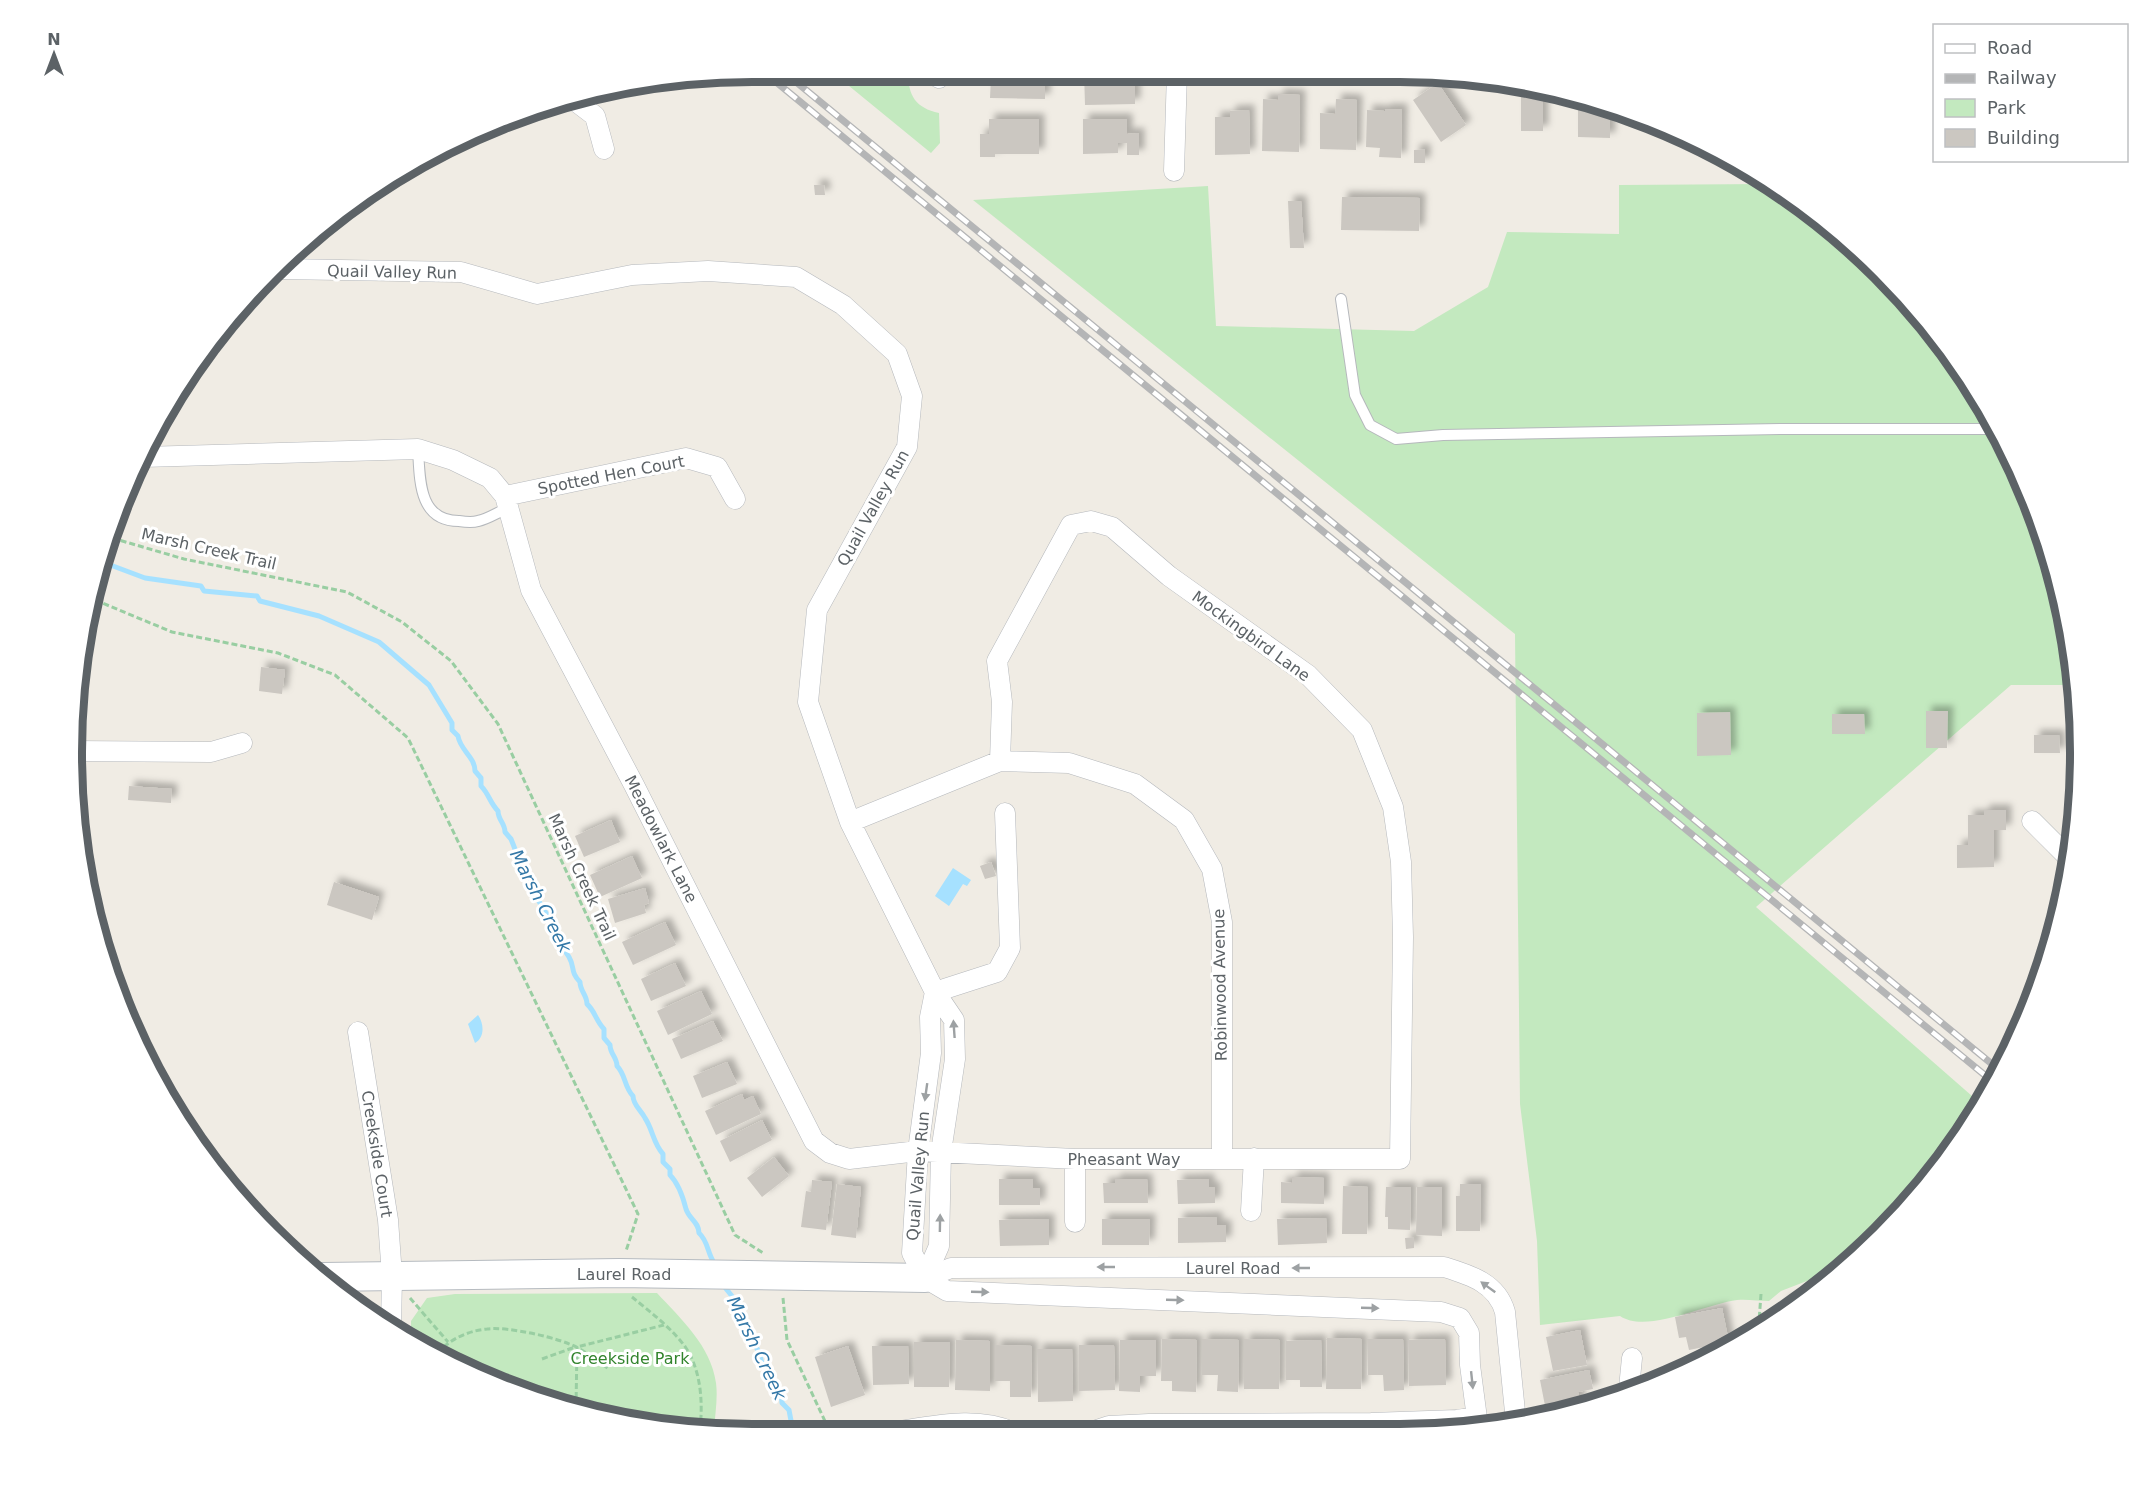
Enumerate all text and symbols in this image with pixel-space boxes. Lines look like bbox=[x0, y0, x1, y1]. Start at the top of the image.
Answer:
north arrow bbox=[24, 24, 84, 84]
legend bbox=[1933, 24, 2128, 162]
text: N bbox=[47, 30, 61, 49]
text: Road bbox=[1987, 37, 2032, 58]
text: Railway bbox=[1987, 67, 2057, 88]
text: Park bbox=[1987, 97, 2026, 118]
text: Building bbox=[1987, 127, 2060, 148]
street label: Quail Valley Run bbox=[327, 261, 457, 283]
street label: Quail Valley Run bbox=[833, 447, 913, 569]
street label: Spotted Hen Court bbox=[536, 451, 686, 499]
street label: Marsh Creek Trail bbox=[140, 524, 278, 574]
street label: Mockingbird Lane bbox=[1188, 587, 1314, 685]
street label: Meadowlark Lane bbox=[621, 772, 701, 906]
street label: Marsh Creek Trail bbox=[544, 810, 620, 944]
water label: Marsh Creek bbox=[506, 846, 577, 958]
street label: Robinwood Avenue bbox=[1209, 909, 1231, 1061]
one-way arrow bbox=[949, 1020, 958, 1039]
one-way arrow bbox=[921, 1082, 930, 1101]
street label: Creekside Court bbox=[358, 1089, 396, 1219]
street label: Quail Valley Run bbox=[903, 1110, 933, 1242]
street label: Pheasant Way bbox=[1067, 1150, 1181, 1169]
one-way arrow bbox=[935, 1213, 945, 1232]
street label: Laurel Road bbox=[1186, 1259, 1280, 1278]
one-way arrow bbox=[1097, 1262, 1116, 1272]
one-way arrow bbox=[1292, 1263, 1311, 1273]
street label: Laurel Road bbox=[577, 1265, 671, 1284]
one-way arrow bbox=[1480, 1281, 1496, 1293]
one-way arrow bbox=[970, 1287, 989, 1296]
water label: Marsh Creek bbox=[723, 1293, 792, 1405]
one-way arrow bbox=[1165, 1295, 1184, 1304]
one-way arrow bbox=[1360, 1303, 1379, 1312]
park label: Creekside Park bbox=[571, 1349, 690, 1368]
one-way arrow bbox=[1467, 1370, 1477, 1389]

